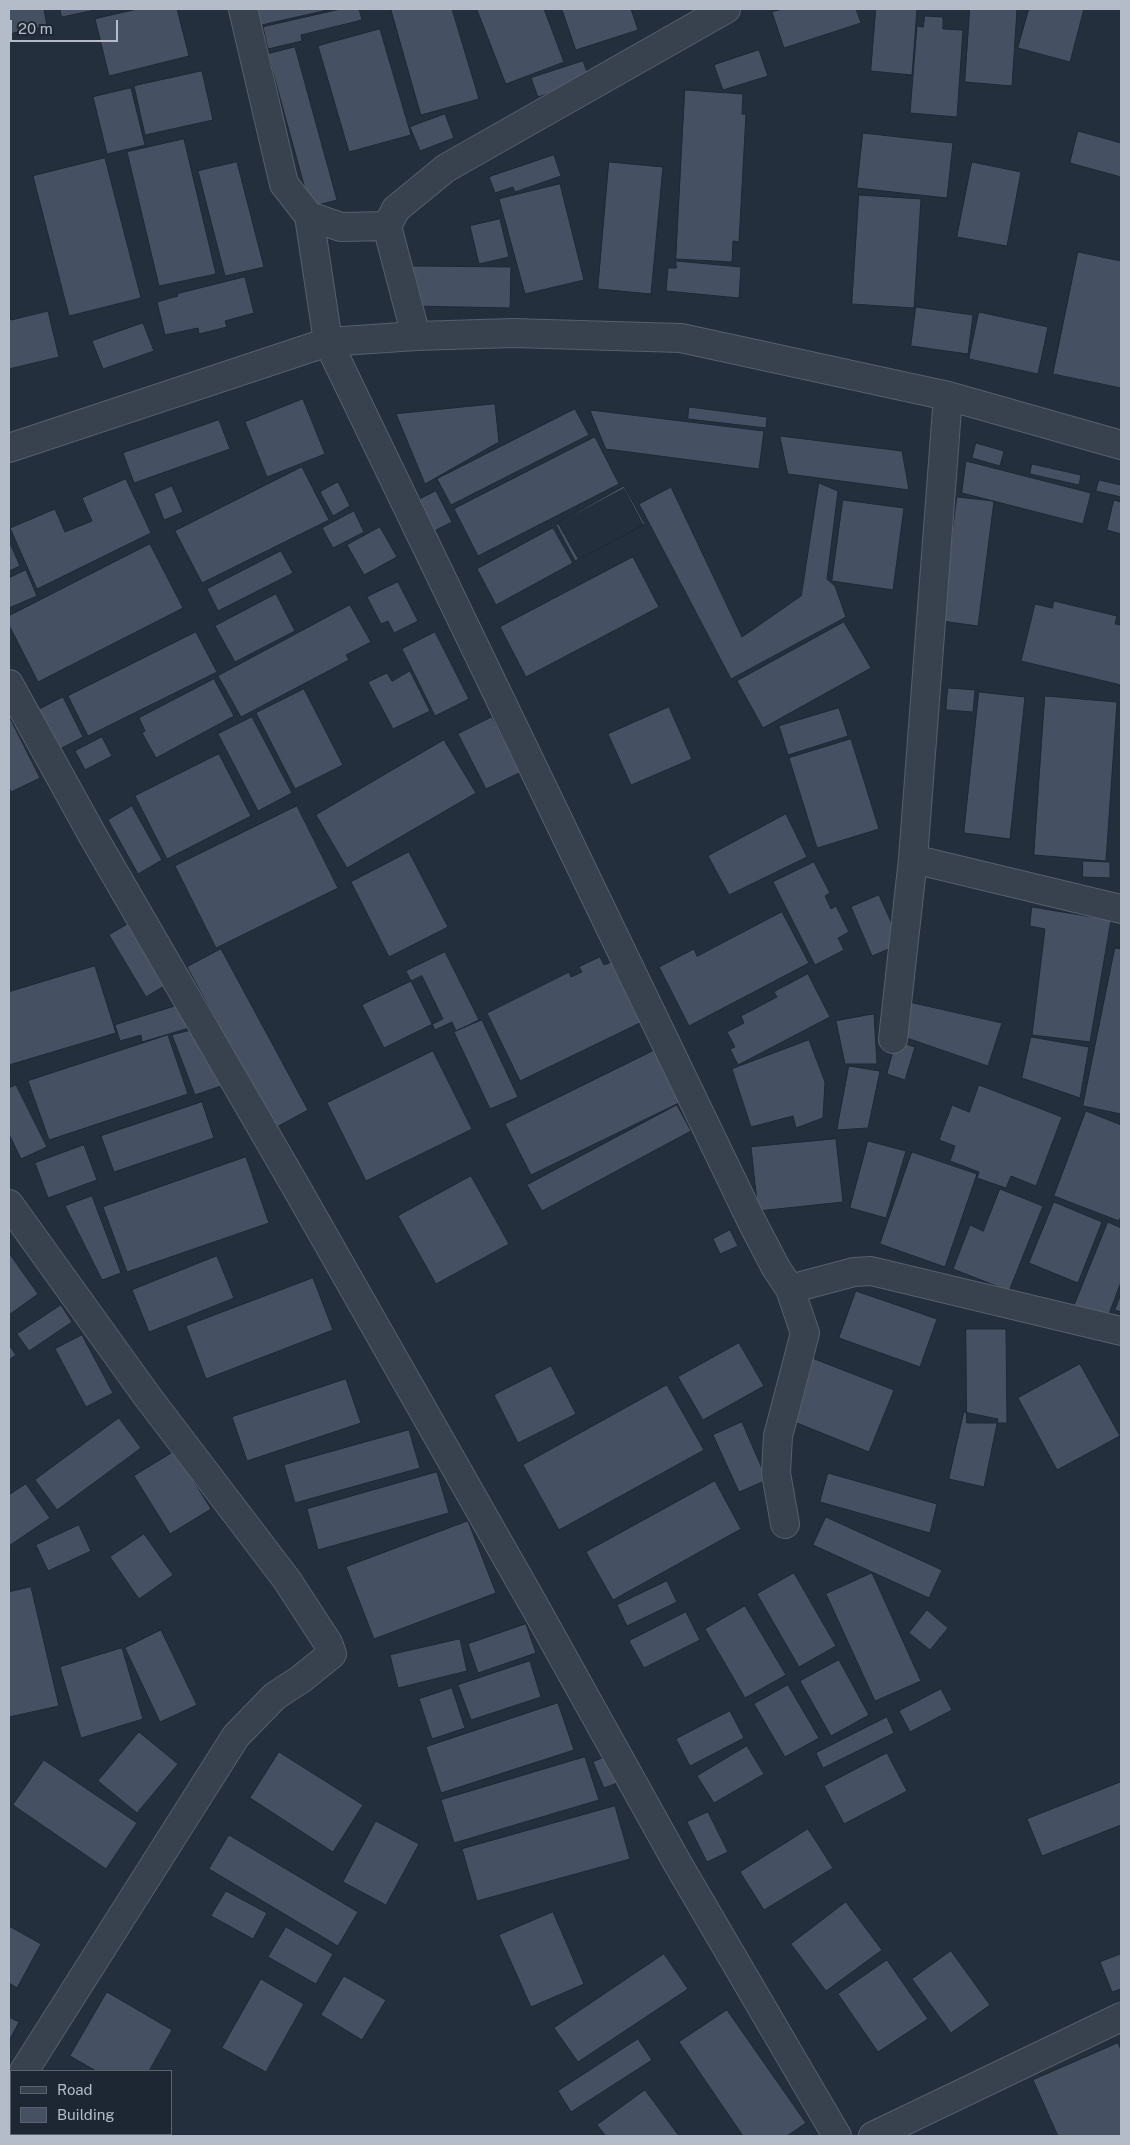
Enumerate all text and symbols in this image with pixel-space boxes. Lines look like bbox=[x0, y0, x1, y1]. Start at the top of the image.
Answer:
scale bar bbox=[12, 10, 120, 42]
text: 20 m bbox=[18, 20, 53, 37]
legend bbox=[10, 2070, 172, 2135]
text: Road bbox=[57, 2081, 93, 2098]
text: Building bbox=[57, 2106, 115, 2123]

